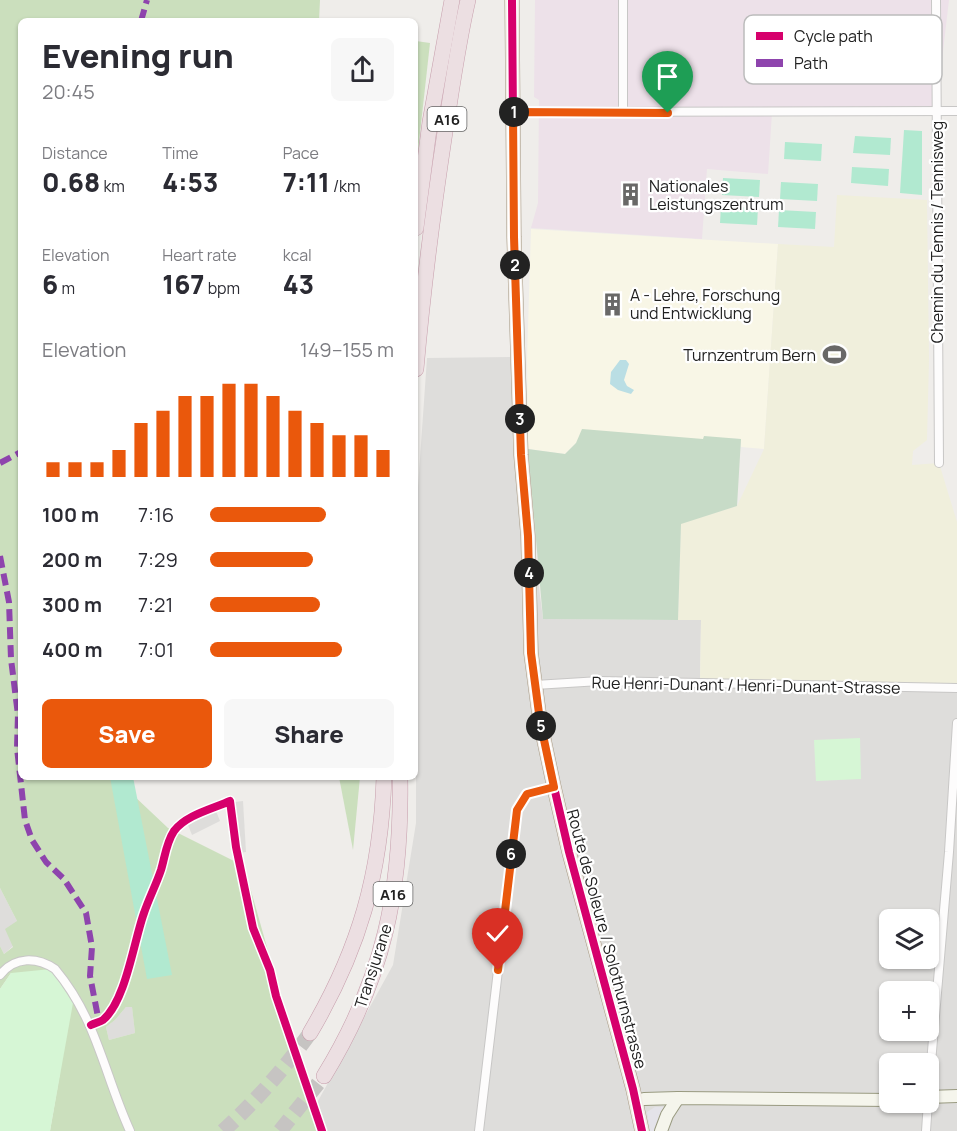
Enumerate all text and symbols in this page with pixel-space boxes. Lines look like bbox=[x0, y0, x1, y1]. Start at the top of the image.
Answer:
legend bbox=[744, 15, 942, 84]
text: Cycle path bbox=[794, 25, 873, 47]
text: Evening run bbox=[42, 33, 234, 78]
button: share bbox=[331, 38, 394, 101]
pin bbox=[642, 51, 693, 113]
text: Path bbox=[794, 52, 828, 74]
icon: arrive bbox=[651, 60, 684, 93]
text: 20:45 bbox=[42, 78, 95, 105]
pin: 1 bbox=[499, 97, 529, 127]
text: 1 bbox=[510, 101, 518, 123]
road number: A16 bbox=[428, 107, 466, 131]
street label: Chemin du Tennis / Tennisweg bbox=[926, 121, 948, 343]
text: Distance bbox=[42, 142, 108, 164]
text: Time bbox=[162, 142, 198, 164]
text: Pace bbox=[283, 142, 319, 164]
text: 0.68 bbox=[42, 164, 100, 200]
text: 4:53 bbox=[162, 164, 218, 200]
text: 7:11 bbox=[283, 164, 330, 200]
text: km bbox=[100, 175, 125, 197]
text: /km bbox=[330, 175, 361, 197]
place label: Nationales Leistungszentrum bbox=[649, 175, 784, 215]
building icon: Nationales Leistungszentrum bbox=[618, 182, 644, 208]
text: Elevation bbox=[42, 244, 110, 266]
text: Heart rate bbox=[162, 244, 237, 266]
text: kcal bbox=[283, 244, 312, 266]
pin: 2 bbox=[500, 250, 530, 280]
text: 2 bbox=[510, 254, 520, 276]
text: 6 bbox=[42, 266, 58, 302]
text: 167 bbox=[162, 266, 204, 302]
text: 43 bbox=[283, 266, 314, 302]
text: m bbox=[58, 277, 75, 299]
text: bpm bbox=[204, 277, 240, 299]
place label: A - Lehre, Forschung und Entwicklung bbox=[630, 284, 780, 324]
building icon: A - Lehre, Forschung und Entwicklung bbox=[599, 291, 625, 317]
text: Elevation bbox=[42, 336, 126, 363]
text: 149–155 m bbox=[300, 336, 394, 363]
sports icon: Turnzentrum Bern bbox=[821, 342, 847, 368]
place label: Turnzentrum Bern bbox=[683, 344, 816, 366]
pin: 3 bbox=[505, 404, 535, 434]
text: 3 bbox=[515, 408, 525, 430]
text: 100 m bbox=[42, 501, 99, 528]
text: 7:16 bbox=[138, 501, 174, 528]
text: 200 m bbox=[42, 546, 102, 573]
text: 7:29 bbox=[138, 546, 178, 573]
pin: 4 bbox=[514, 558, 544, 588]
text: 4 bbox=[524, 562, 534, 584]
text: 300 m bbox=[42, 591, 102, 618]
text: 7:21 bbox=[138, 591, 173, 618]
text: 400 m bbox=[42, 636, 102, 663]
text: 7:01 bbox=[138, 636, 174, 663]
street label: Rue Henri-Dunant / Henri-Dunant-Strasse bbox=[591, 671, 901, 699]
button: Save bbox=[42, 699, 212, 768]
button: Share bbox=[224, 699, 394, 768]
pin: 5 bbox=[526, 711, 556, 741]
text: 5 bbox=[536, 715, 546, 737]
street label: Route de Soleure / Solothurnstrasse bbox=[562, 807, 652, 1071]
pin: 6 bbox=[496, 839, 526, 869]
text: 6 bbox=[506, 843, 516, 865]
road number: A16 bbox=[374, 882, 412, 906]
pin bbox=[472, 908, 523, 970]
map controls bbox=[879, 909, 939, 1113]
button: layers bbox=[879, 909, 939, 969]
icon: check bbox=[481, 917, 514, 950]
street label: Transjurane bbox=[349, 921, 397, 1011]
button: + bbox=[879, 981, 939, 1041]
button: − bbox=[879, 1053, 939, 1113]

